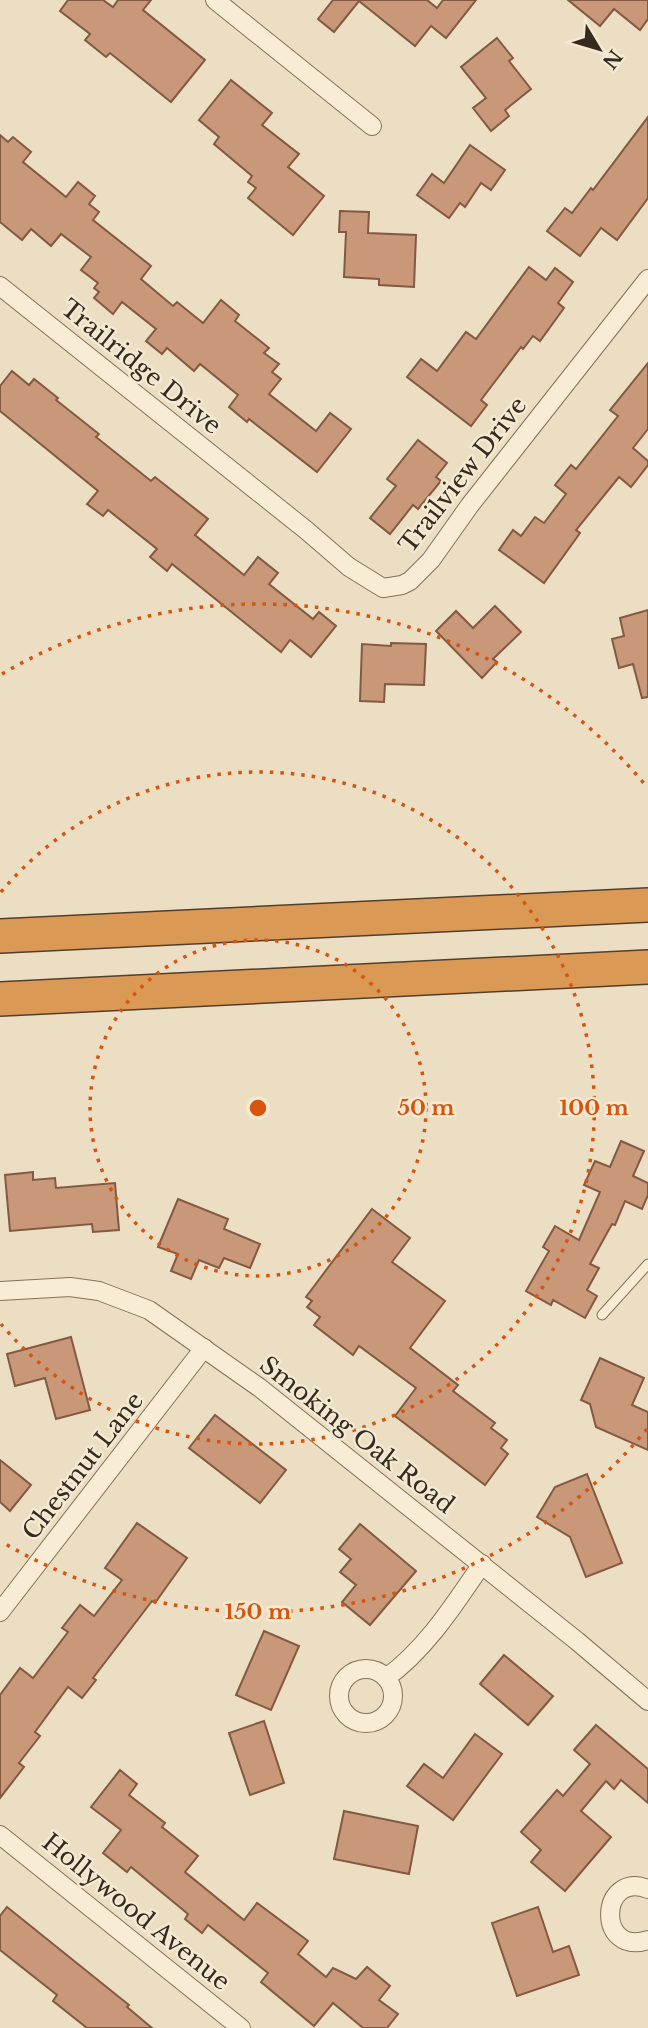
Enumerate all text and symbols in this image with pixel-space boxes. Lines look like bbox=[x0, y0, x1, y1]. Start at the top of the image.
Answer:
north arrow bbox=[564, 14, 634, 84]
text: N bbox=[597, 45, 627, 73]
street label: Trailridge Drive bbox=[55, 293, 227, 440]
street label: Trailview Drive bbox=[393, 391, 532, 558]
text: 50 m bbox=[397, 1095, 455, 1121]
text: 100 m bbox=[559, 1095, 629, 1121]
centre of rings bbox=[246, 1096, 270, 1120]
street label: Smoking Oak Road bbox=[254, 1350, 460, 1519]
street label: Chestnut Lane bbox=[16, 1386, 149, 1545]
text: 150 m bbox=[225, 1599, 291, 1625]
street label: Hollywood Avenue bbox=[37, 1827, 236, 1996]

